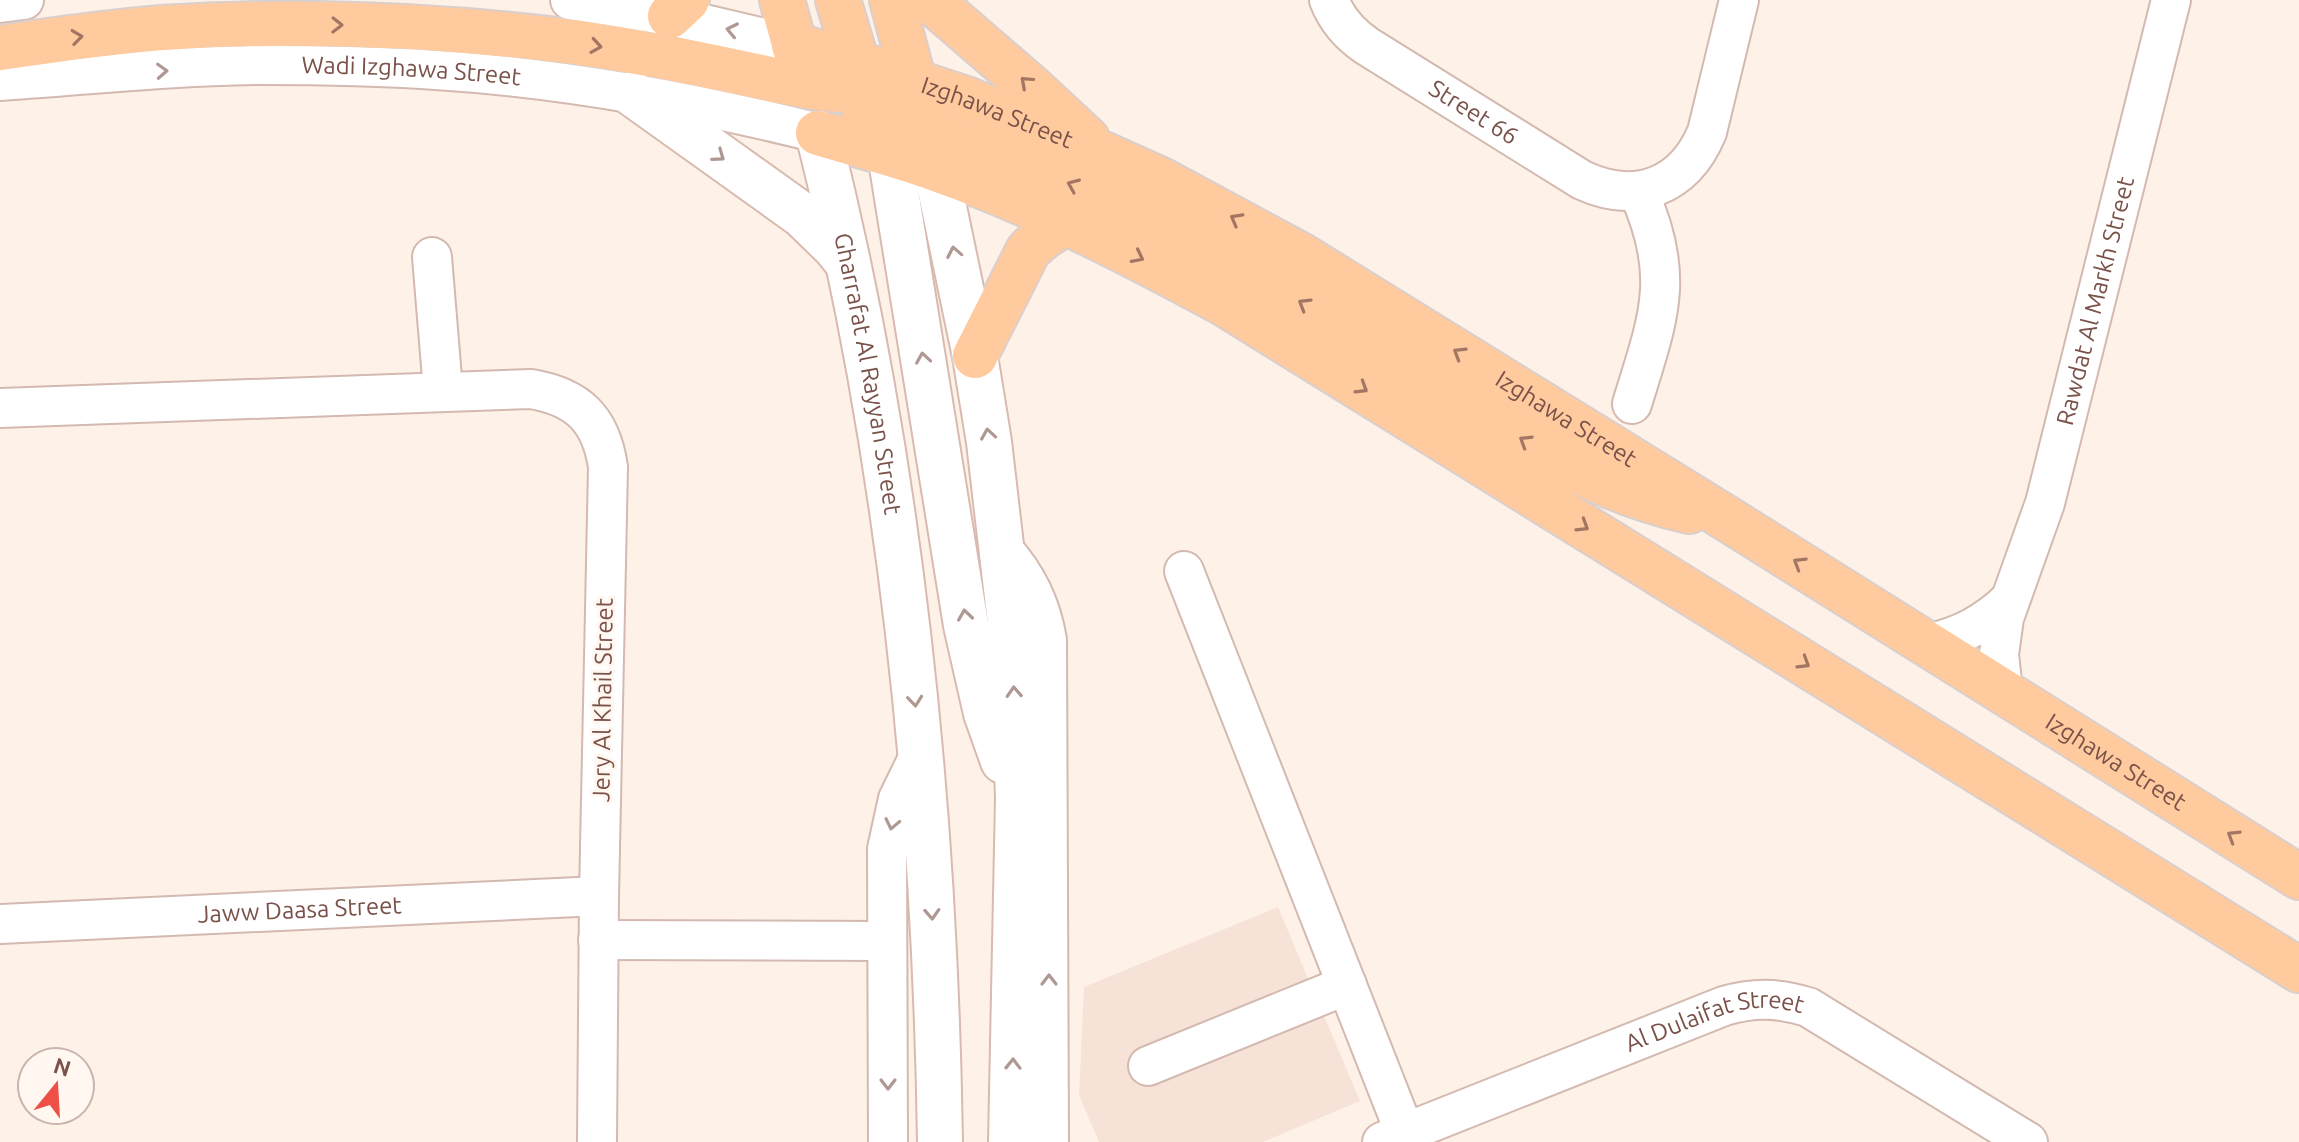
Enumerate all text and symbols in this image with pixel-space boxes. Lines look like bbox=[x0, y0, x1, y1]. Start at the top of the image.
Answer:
one-way arrow bbox=[331, 16, 344, 34]
one-way arrow bbox=[726, 22, 739, 39]
one-way arrow bbox=[70, 29, 84, 46]
one-way arrow bbox=[589, 37, 603, 54]
street label: Wadi Izghawa Street bbox=[301, 51, 523, 90]
one-way arrow bbox=[156, 62, 169, 79]
street label: Izghawa Street bbox=[918, 71, 1077, 154]
street label: Street 66 bbox=[1424, 74, 1523, 150]
one-way arrow bbox=[1020, 77, 1035, 91]
one-way arrow bbox=[711, 146, 725, 161]
street label: Rawdat Al Markh Street bbox=[2051, 173, 2139, 428]
one-way arrow bbox=[1067, 178, 1081, 194]
one-way arrow bbox=[1231, 213, 1245, 229]
street label: Gharrafat Al Rayyan Street bbox=[829, 230, 907, 517]
one-way arrow bbox=[946, 245, 963, 259]
one-way arrow bbox=[1129, 248, 1144, 263]
one-way arrow bbox=[1298, 298, 1313, 314]
one-way arrow bbox=[1453, 347, 1468, 363]
one-way arrow bbox=[916, 352, 933, 365]
street label: Izghawa Street bbox=[1491, 365, 1642, 473]
one-way arrow bbox=[1353, 379, 1368, 394]
one-way arrow bbox=[980, 427, 997, 440]
one-way arrow bbox=[1519, 435, 1534, 450]
one-way arrow bbox=[1574, 516, 1589, 531]
one-way arrow bbox=[1793, 558, 1808, 573]
street label: Jery Al Khail Street bbox=[587, 597, 618, 802]
one-way arrow bbox=[957, 608, 974, 622]
one-way arrow bbox=[1795, 653, 1810, 668]
one-way arrow bbox=[1006, 685, 1023, 698]
one-way arrow bbox=[907, 695, 924, 708]
street label: Izghawa Street bbox=[2041, 708, 2192, 816]
one-way arrow bbox=[884, 817, 901, 831]
one-way arrow bbox=[2227, 830, 2242, 846]
street label: Jaww Daasa Street bbox=[197, 891, 403, 928]
one-way arrow bbox=[924, 908, 941, 921]
one-way arrow bbox=[1040, 973, 1058, 986]
street label: Al Dulaifat Street bbox=[1621, 986, 1808, 1057]
north arrow bbox=[16, 1046, 96, 1126]
text: N bbox=[51, 1052, 74, 1081]
one-way arrow bbox=[1005, 1057, 1022, 1070]
one-way arrow bbox=[879, 1078, 897, 1091]

